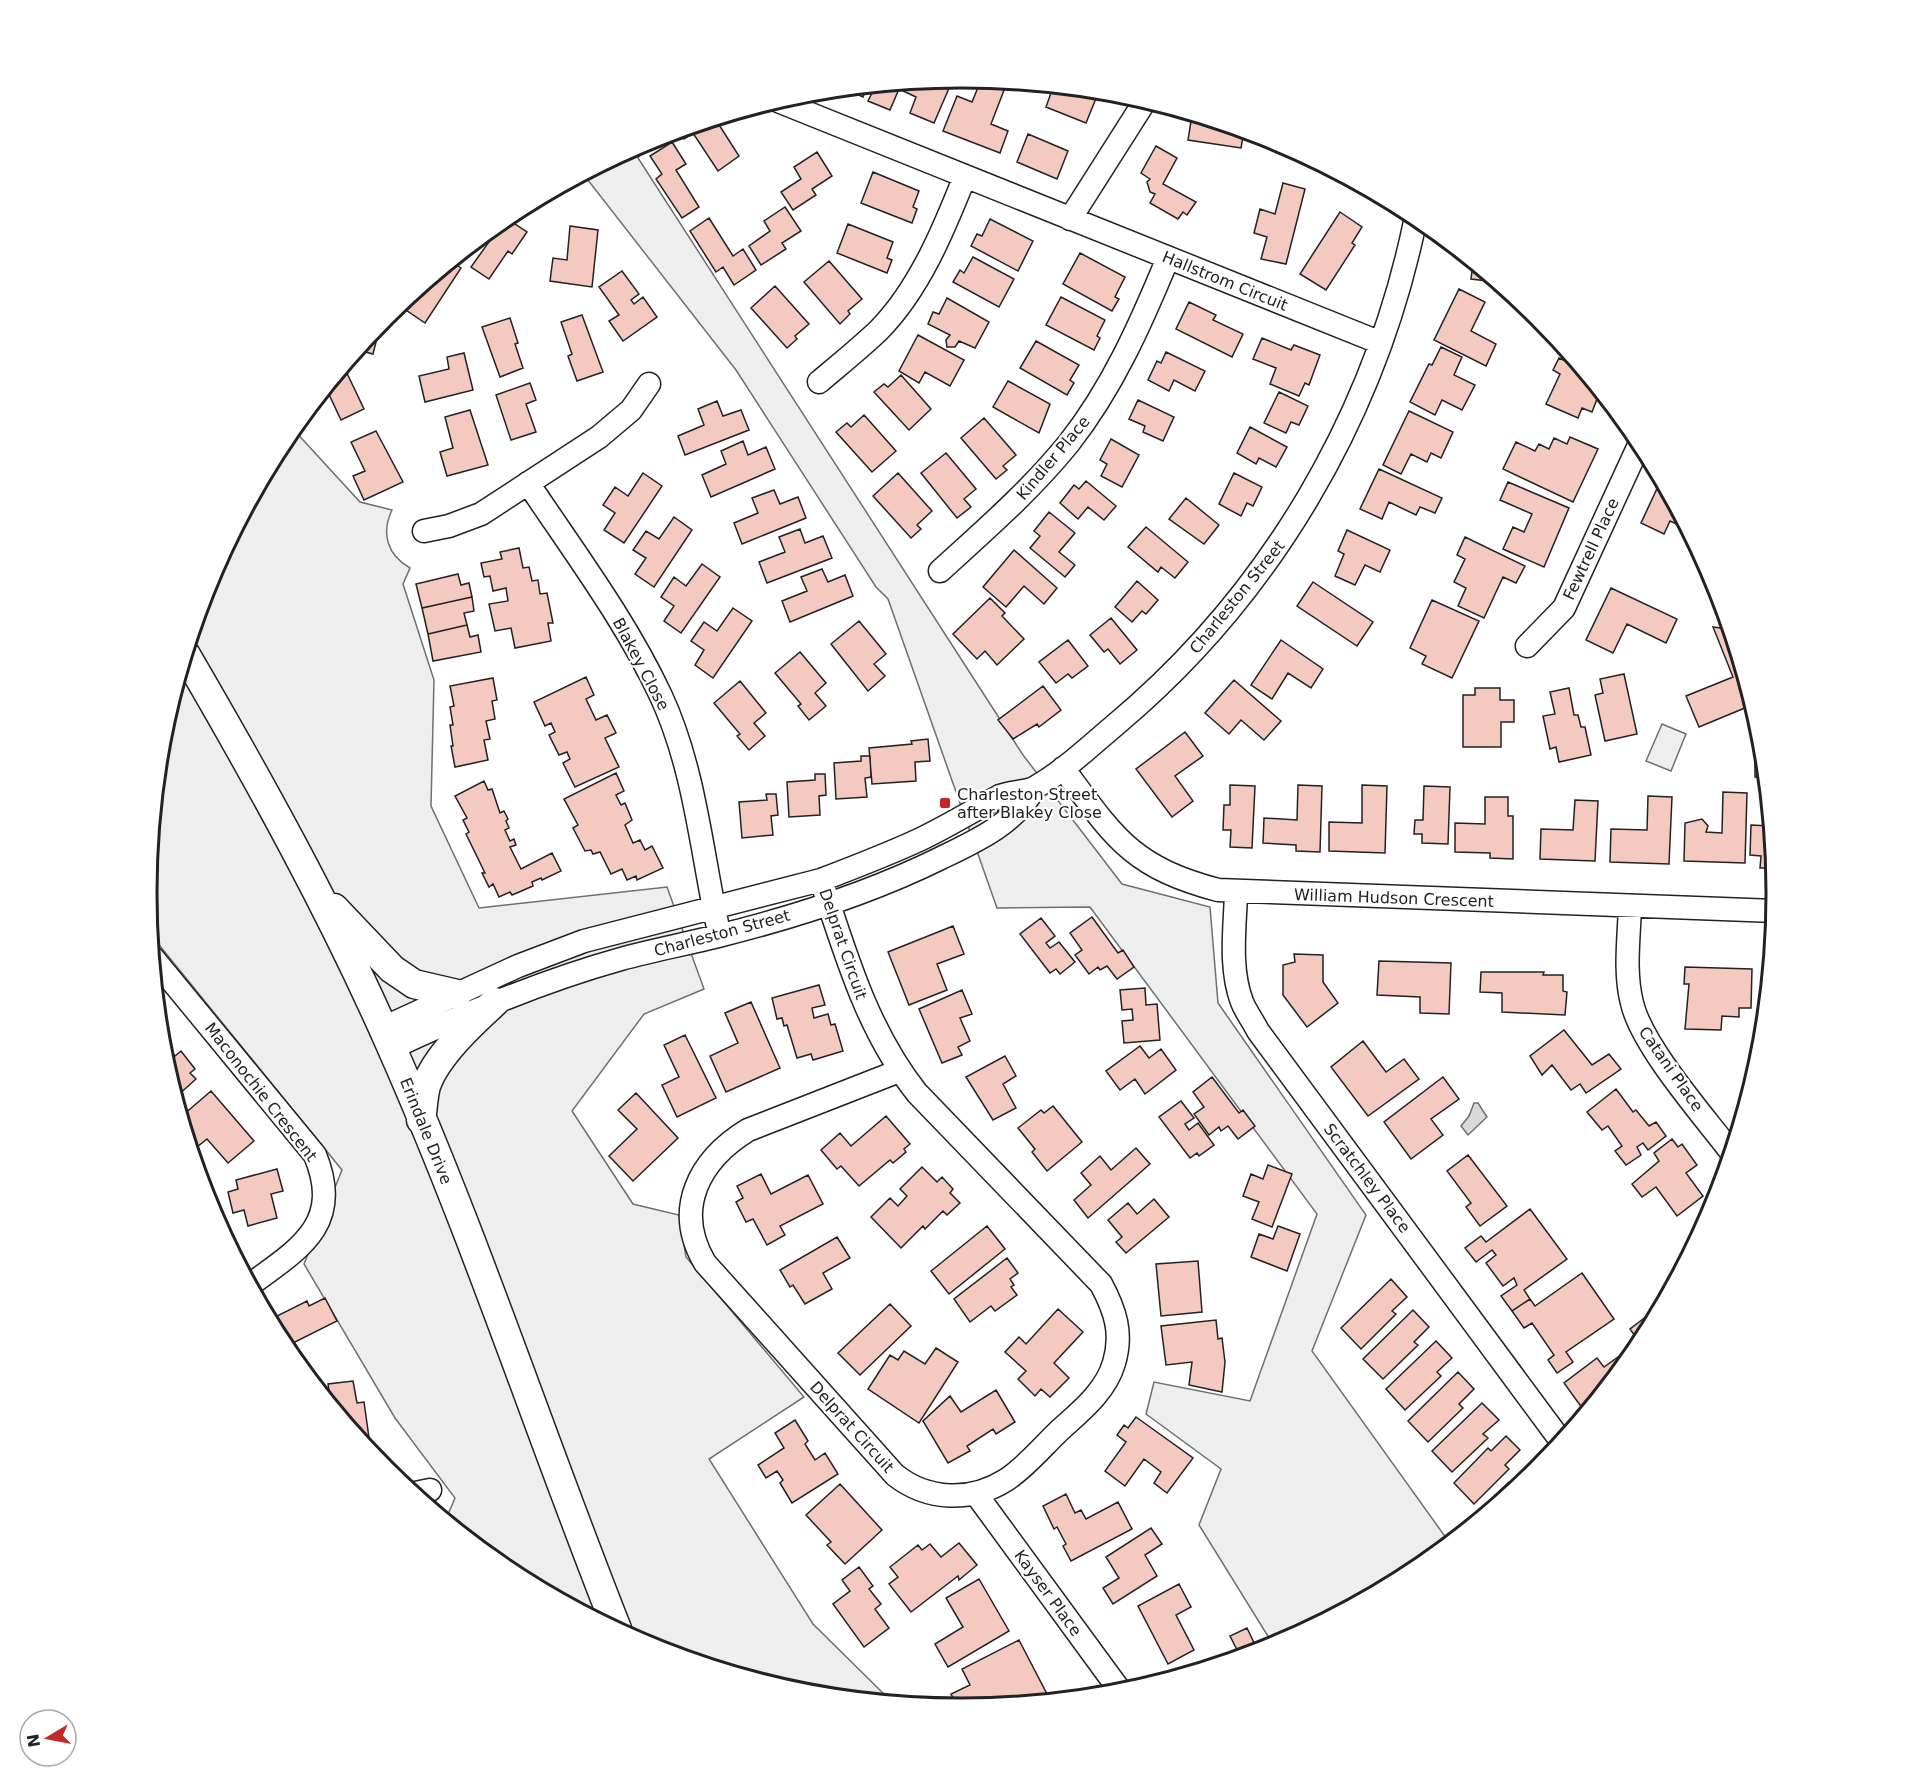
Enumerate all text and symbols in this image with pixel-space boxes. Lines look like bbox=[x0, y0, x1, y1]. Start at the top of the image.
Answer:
street label: Hallstrom Circuit bbox=[1160, 247, 1290, 315]
street label: Kindler Place bbox=[1012, 412, 1094, 504]
street label: Fewtrell Place bbox=[1559, 495, 1623, 603]
street label: Charleston Street bbox=[1185, 537, 1289, 657]
street label: Blakey Close bbox=[609, 615, 673, 713]
place label: Charleston Street after Blakey Close bbox=[957, 785, 1102, 822]
marker: Charleston Street after Blakey Close bbox=[938, 796, 952, 810]
street label: William Hudson Crescent bbox=[1294, 885, 1494, 911]
street label: Delprat Circuit bbox=[815, 886, 871, 1002]
street label: Charleston Street bbox=[652, 906, 792, 960]
street label: Maconochie Crescent bbox=[201, 1019, 321, 1165]
street label: Catani Place bbox=[1635, 1023, 1707, 1115]
street label: Erindale Drive bbox=[396, 1075, 456, 1187]
street label: Scratchley Place bbox=[1320, 1120, 1414, 1236]
street label: Delprat Circuit bbox=[806, 1378, 898, 1476]
street label: Kayser Place bbox=[1010, 1546, 1086, 1640]
north arrow bbox=[18, 1708, 78, 1768]
text: N bbox=[23, 1732, 44, 1749]

